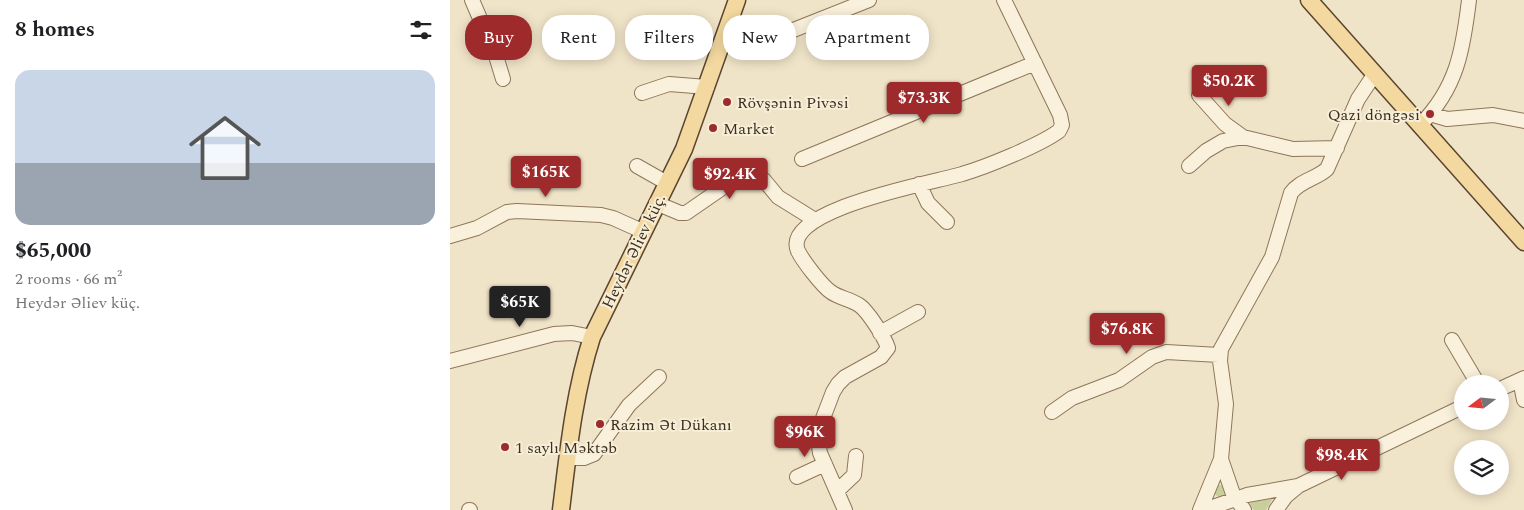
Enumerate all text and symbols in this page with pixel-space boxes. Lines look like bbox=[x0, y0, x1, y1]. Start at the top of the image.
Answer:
text: 8 homes bbox=[15, 14, 95, 46]
chip: Buy bbox=[465, 15, 532, 60]
chip: Rent bbox=[542, 15, 615, 60]
chip: Filters bbox=[625, 15, 713, 60]
chip: New bbox=[723, 15, 796, 60]
chip: Apartment bbox=[806, 15, 929, 60]
icon: filters bbox=[407, 16, 435, 44]
pin: $50.2K bbox=[1188, 64, 1270, 107]
text: $50.2K bbox=[1203, 69, 1255, 93]
pin: $73.3K bbox=[883, 82, 965, 124]
text: $73.3K bbox=[898, 86, 950, 110]
place label: Rövşənin Pivəsi bbox=[737, 91, 849, 115]
marker: Rövşənin Pivəsi bbox=[721, 96, 733, 108]
icon: home bbox=[180, 103, 270, 193]
place label: Qazi döngəsi bbox=[1328, 103, 1420, 127]
marker: Qazi döngəsi bbox=[1424, 108, 1436, 120]
place label: Market bbox=[723, 117, 775, 141]
marker: Market bbox=[707, 122, 719, 134]
pin: $165K bbox=[511, 156, 581, 198]
pin: $92.4K bbox=[689, 158, 771, 200]
text: $165K bbox=[522, 160, 570, 184]
text: $92.4K bbox=[704, 162, 756, 186]
street label: Heydər Əliev küç. bbox=[596, 190, 672, 313]
text: $65,000 bbox=[15, 235, 91, 267]
text: 2 rooms · 66 m² bbox=[15, 267, 122, 291]
pin: $65K bbox=[490, 286, 550, 328]
text: $65K bbox=[500, 290, 540, 314]
text: Heydər Əliev küç. bbox=[15, 291, 140, 315]
pin: $76.8K bbox=[1086, 312, 1168, 355]
text: $76.8K bbox=[1101, 317, 1153, 341]
north arrow bbox=[1454, 375, 1509, 430]
map controls bbox=[1454, 375, 1509, 495]
place label: Razim Ət Dükanı bbox=[610, 413, 732, 437]
pin: $96K bbox=[775, 416, 835, 458]
marker: Razim Ət Dükanı bbox=[594, 418, 606, 430]
text: $96K bbox=[785, 420, 825, 444]
place label: 1 saylı Məktəb bbox=[515, 436, 617, 460]
pin: $98.4K bbox=[1301, 438, 1383, 481]
button: layers bbox=[1454, 440, 1509, 495]
marker: 1 saylı Məktəb bbox=[499, 441, 511, 453]
text: $98.4K bbox=[1316, 443, 1368, 467]

